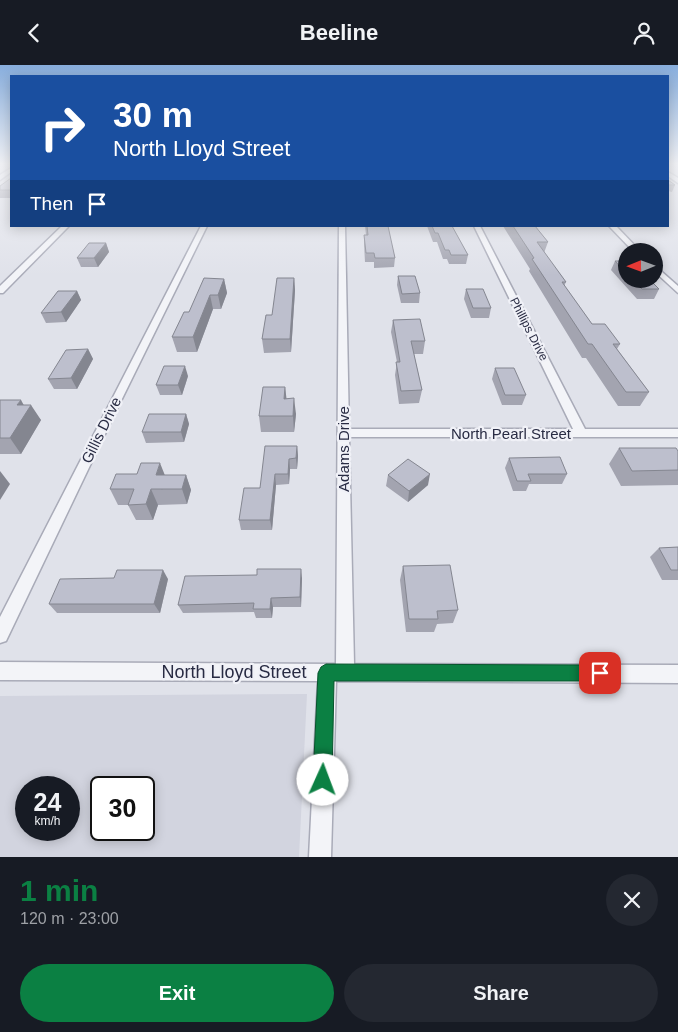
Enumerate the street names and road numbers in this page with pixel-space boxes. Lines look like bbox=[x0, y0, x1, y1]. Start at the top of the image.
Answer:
street label: Phillips Drive bbox=[507, 295, 551, 363]
street label: Gillis Drive bbox=[78, 394, 124, 466]
street label: Adams Drive bbox=[335, 406, 352, 492]
street label: North Pearl Street bbox=[451, 425, 572, 442]
street label: North Lloyd Street bbox=[161, 662, 307, 682]

